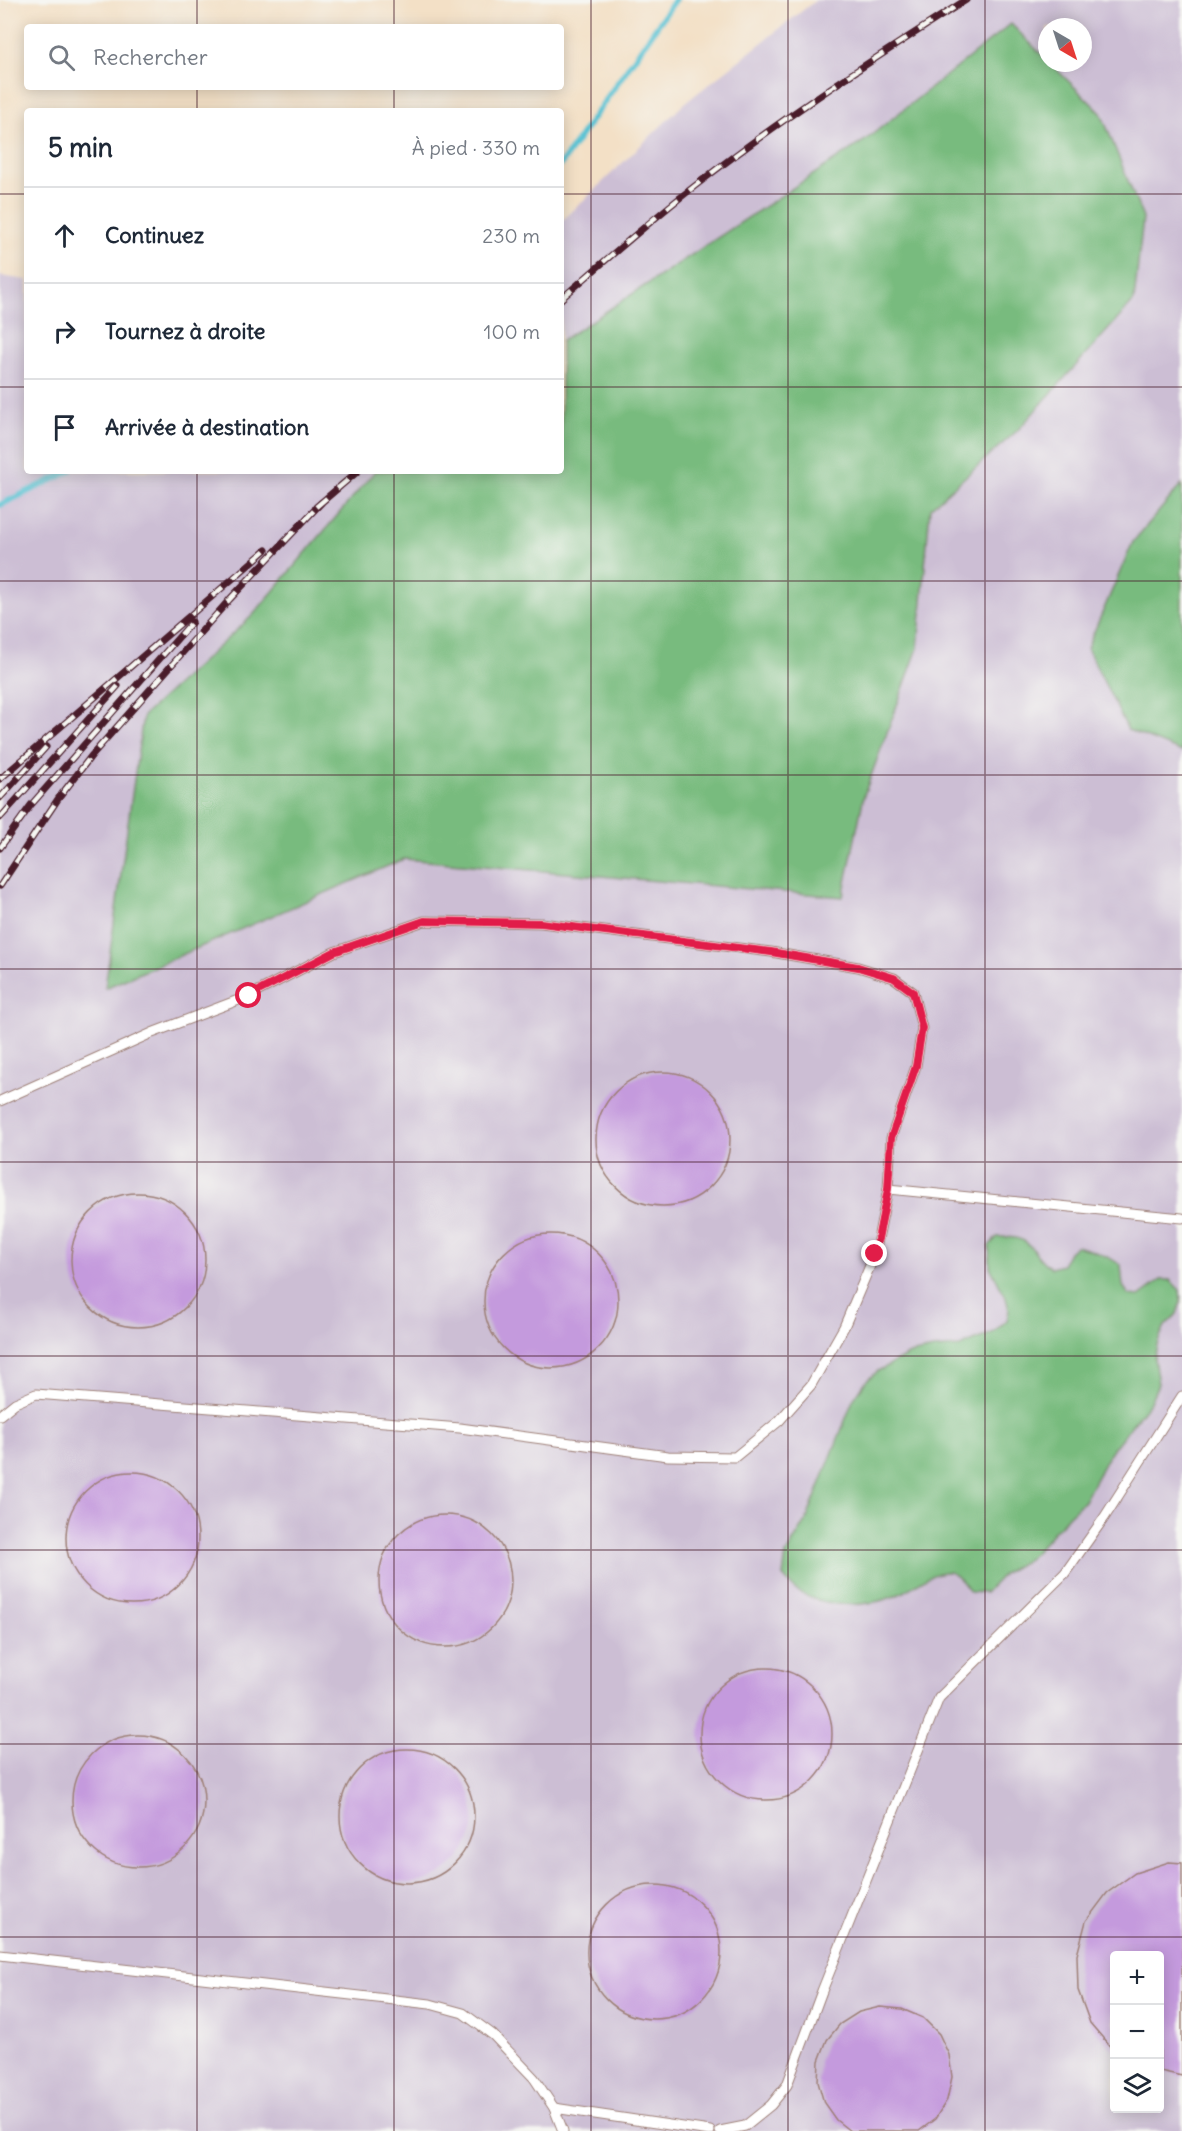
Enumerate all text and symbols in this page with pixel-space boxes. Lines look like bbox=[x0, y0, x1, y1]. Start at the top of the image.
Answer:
north arrow bbox=[1038, 18, 1092, 72]
search box bbox=[24, 24, 564, 90]
icon: search bbox=[45, 41, 78, 74]
text: Rechercher bbox=[93, 43, 208, 71]
text: 5 min bbox=[48, 131, 113, 164]
text: À pied · 330 m bbox=[412, 135, 540, 160]
icon: ahead bbox=[48, 219, 81, 252]
text: Continuez bbox=[105, 221, 204, 249]
text: 230 m bbox=[482, 223, 540, 248]
icon: right bbox=[48, 315, 81, 348]
text: Tournez à droite bbox=[105, 317, 265, 345]
text: 100 m bbox=[483, 319, 540, 344]
icon: arrive bbox=[48, 411, 81, 444]
text: Arrivée à destination bbox=[105, 413, 309, 441]
route start bbox=[235, 982, 261, 1008]
route end bbox=[861, 1240, 887, 1266]
map controls bbox=[1110, 1951, 1164, 2113]
button: + bbox=[1110, 1951, 1164, 2005]
button: − bbox=[1110, 2005, 1164, 2059]
button: layers bbox=[1110, 2059, 1164, 2113]

